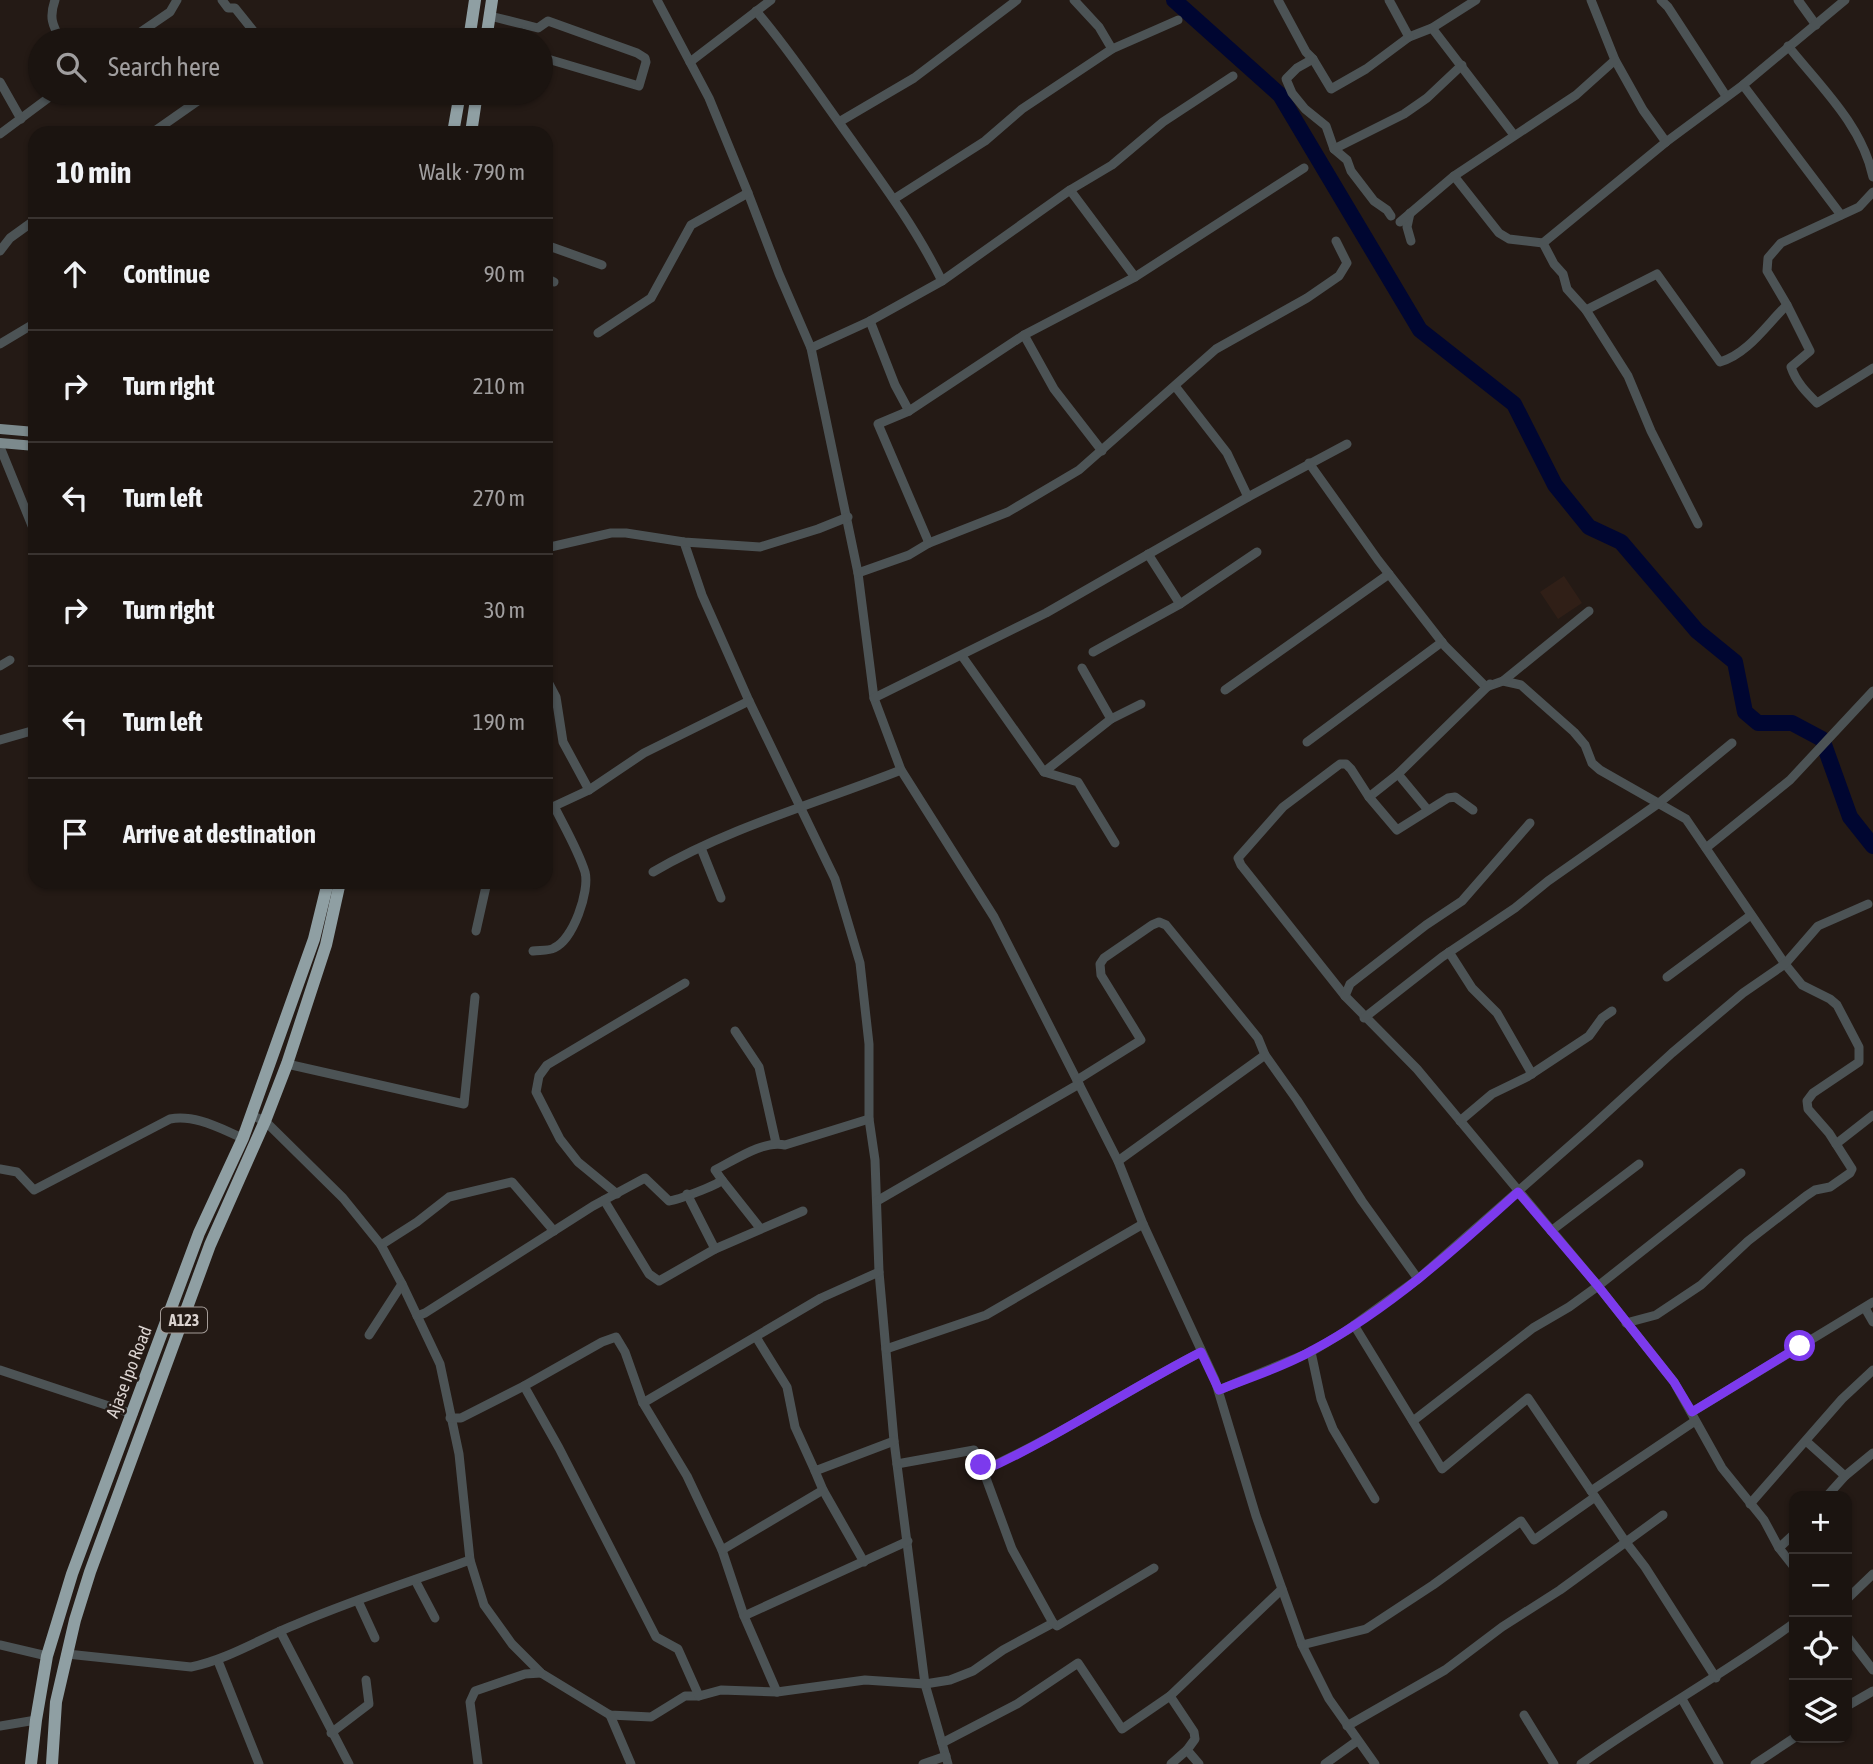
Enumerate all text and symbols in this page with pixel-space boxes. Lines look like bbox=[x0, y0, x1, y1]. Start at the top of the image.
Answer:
search box bbox=[28, 28, 553, 105]
icon: search bbox=[52, 48, 90, 86]
text: Search here bbox=[108, 52, 220, 82]
text: 10 min bbox=[56, 155, 131, 189]
text: Walk · 790 m bbox=[419, 159, 525, 185]
icon: ahead bbox=[56, 255, 94, 293]
text: Continue bbox=[123, 259, 210, 289]
text: 90 m bbox=[484, 261, 525, 287]
icon: right bbox=[56, 367, 94, 405]
text: Turn right bbox=[123, 371, 214, 401]
text: 210 m bbox=[473, 373, 525, 399]
icon: left bbox=[56, 479, 94, 517]
text: Turn left bbox=[123, 483, 203, 513]
text: 270 m bbox=[473, 485, 525, 511]
icon: right bbox=[56, 591, 94, 629]
text: Turn right bbox=[123, 595, 214, 625]
text: 30 m bbox=[484, 597, 525, 623]
icon: left bbox=[56, 703, 94, 741]
text: Turn left bbox=[123, 707, 203, 737]
text: 190 m bbox=[473, 709, 525, 735]
icon: arrive bbox=[56, 815, 94, 853]
text: Arrive at destination bbox=[123, 819, 316, 849]
road number: A123 bbox=[161, 1308, 207, 1332]
street label: Ajase Ipo Road bbox=[101, 1323, 156, 1421]
route start bbox=[1784, 1330, 1815, 1361]
route end bbox=[965, 1449, 996, 1480]
map controls bbox=[1789, 1491, 1852, 1743]
button: + bbox=[1789, 1491, 1852, 1554]
button: − bbox=[1789, 1554, 1852, 1617]
button: locate bbox=[1789, 1617, 1852, 1680]
button: layers bbox=[1789, 1680, 1852, 1743]

